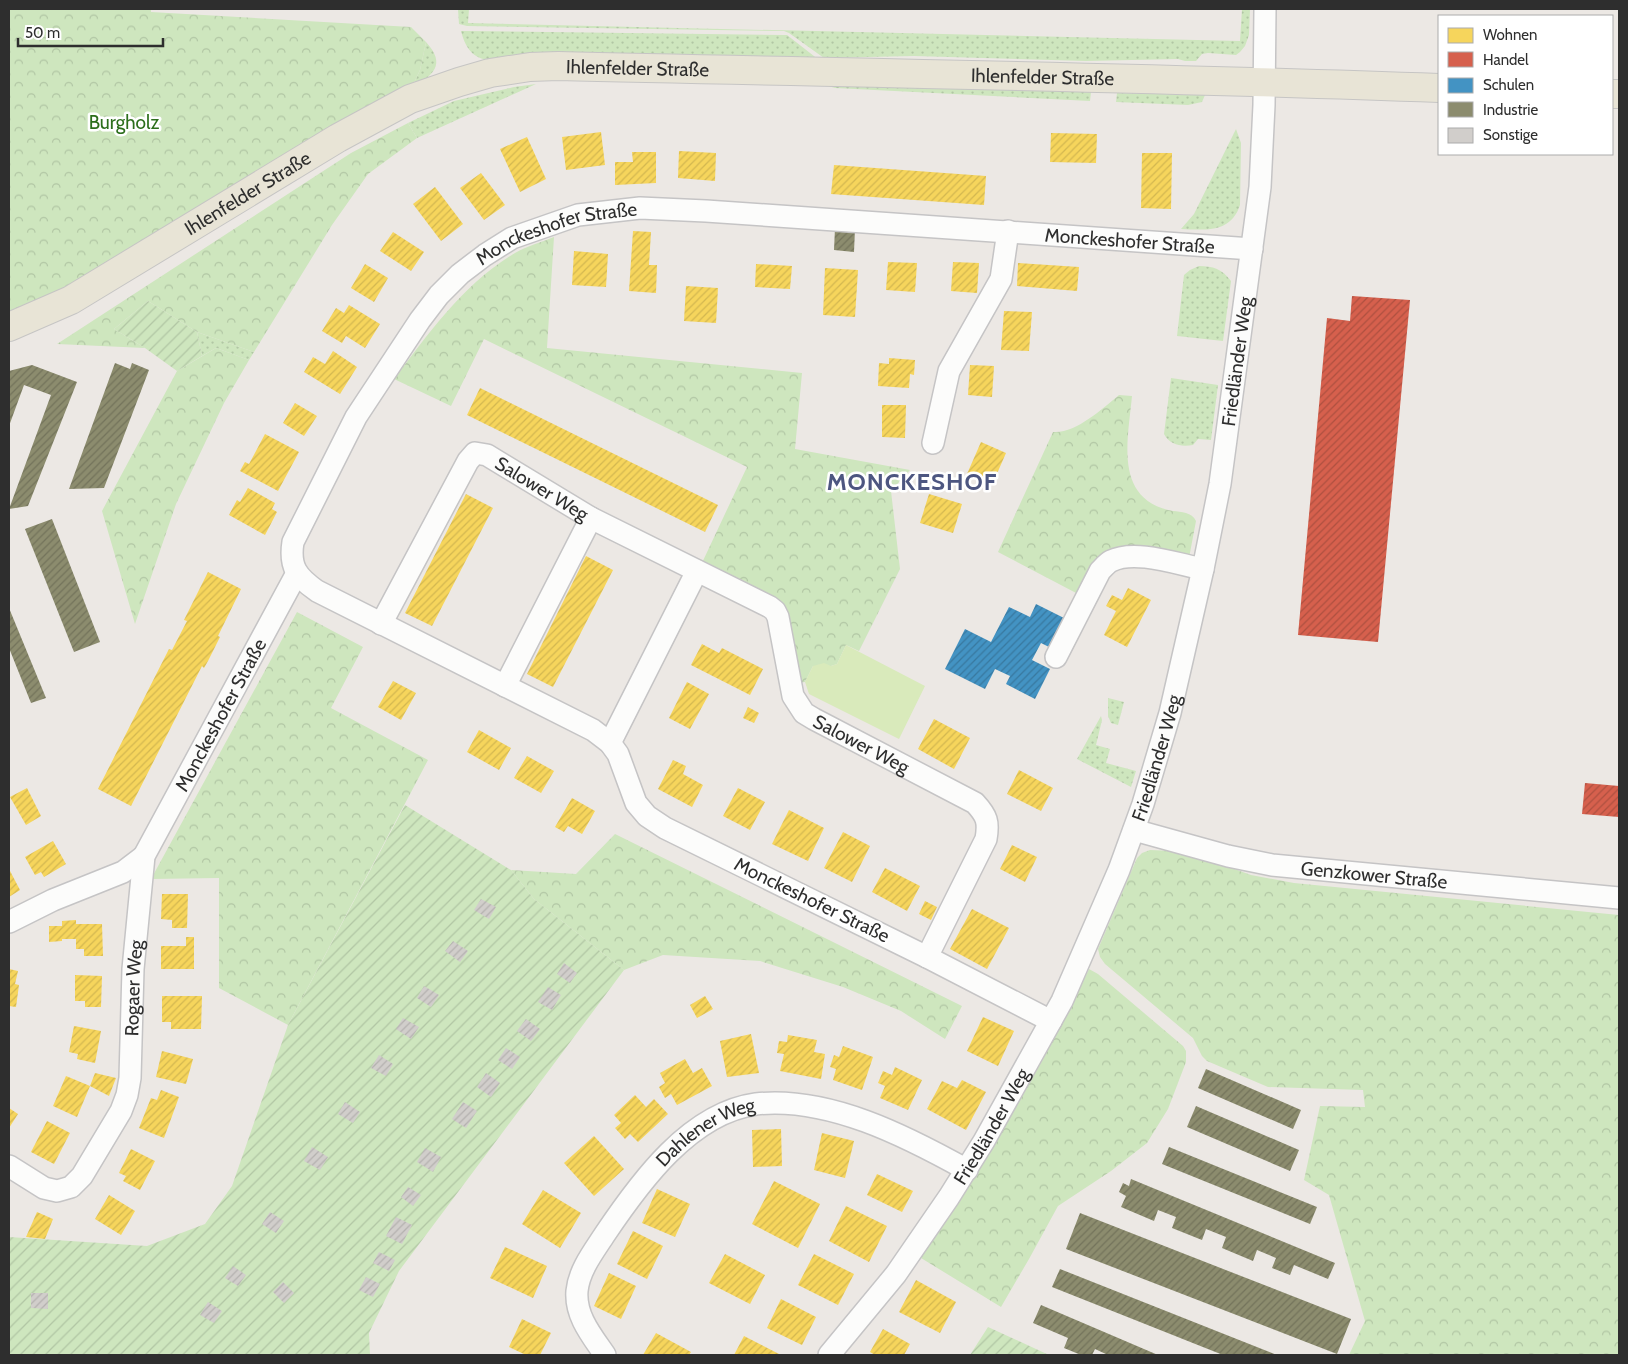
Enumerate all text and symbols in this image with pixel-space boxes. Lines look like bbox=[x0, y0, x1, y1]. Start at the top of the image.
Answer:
scale bar bbox=[18, 15, 162, 47]
legend bbox=[1438, 15, 1613, 155]
text: 50 m bbox=[25, 24, 60, 42]
text: Wohnen bbox=[1483, 26, 1537, 44]
text: Handel bbox=[1483, 51, 1529, 69]
street label: Ihlenfelder Straße bbox=[566, 55, 710, 81]
street label: Ihlenfelder Straße bbox=[971, 63, 1115, 90]
text: Schulen bbox=[1483, 76, 1534, 94]
text: Industrie bbox=[1483, 101, 1538, 119]
park label: Burgholz bbox=[89, 111, 159, 134]
text: Sonstige bbox=[1483, 126, 1538, 144]
street label: Ihlenfelder Straße bbox=[180, 146, 315, 240]
street label: Monckeshofer Straße bbox=[471, 197, 639, 270]
street label: Monckeshofer Straße bbox=[1044, 223, 1216, 258]
street label: Friedländer Weg bbox=[1216, 295, 1257, 428]
street label: Salower Weg bbox=[491, 451, 593, 526]
district label: MONCKESHOF bbox=[827, 467, 997, 496]
street label: Monckeshofer Straße bbox=[170, 634, 271, 795]
street label: Friedländer Weg bbox=[1126, 692, 1185, 824]
street label: Salower Weg bbox=[810, 709, 914, 779]
street label: Monckeshofer Straße bbox=[730, 852, 894, 948]
street label: Genzkower Straße bbox=[1300, 856, 1449, 893]
street label: Rogaer Weg bbox=[120, 938, 147, 1037]
street label: Friedländer Weg bbox=[948, 1064, 1034, 1189]
street label: Dahlener Weg bbox=[651, 1093, 757, 1171]

